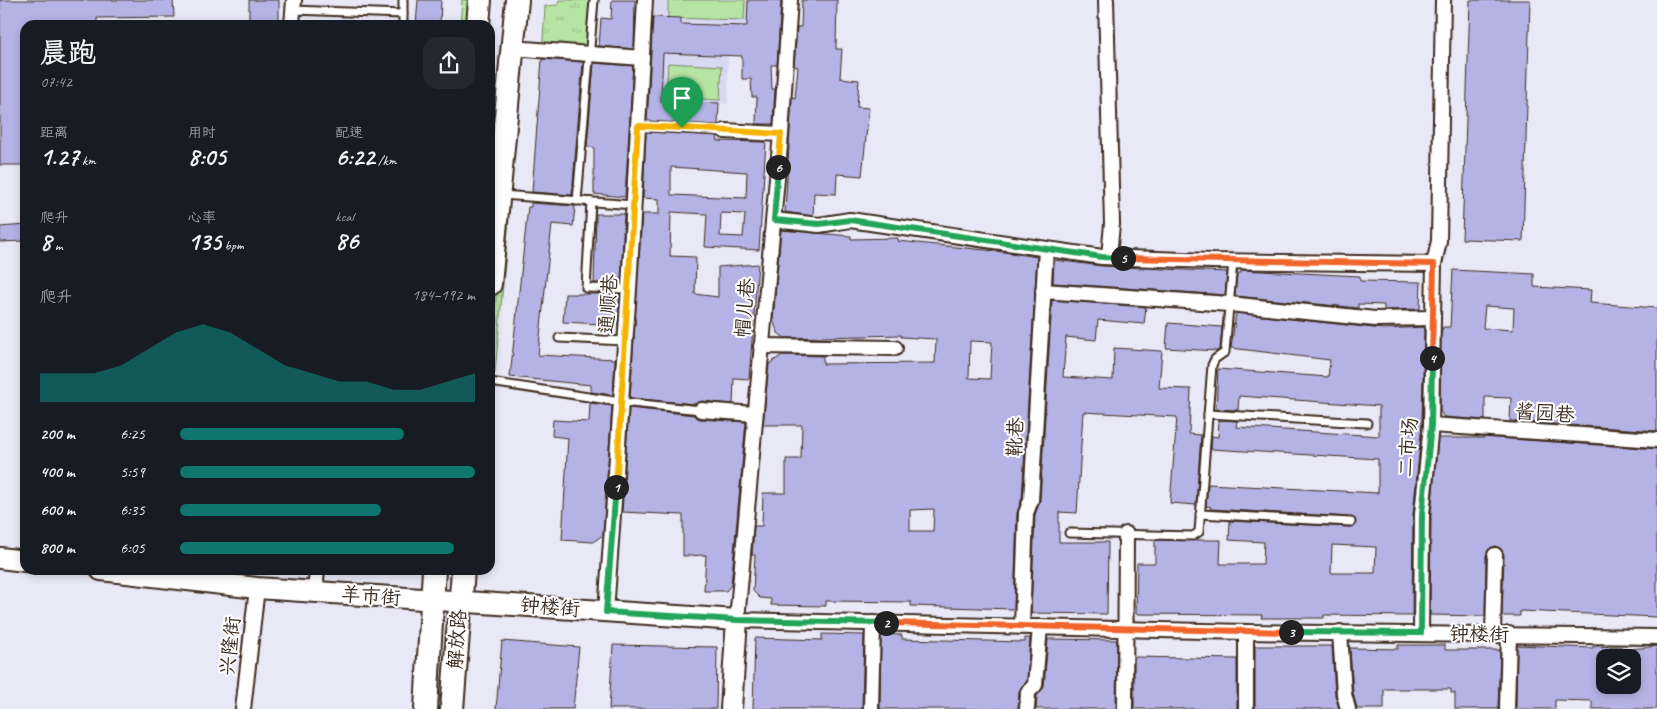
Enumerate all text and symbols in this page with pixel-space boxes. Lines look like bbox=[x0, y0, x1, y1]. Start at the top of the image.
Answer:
text: 晨跑 bbox=[40, 35, 96, 70]
button: share bbox=[423, 37, 475, 89]
text: 07:42 bbox=[40, 72, 72, 92]
pin bbox=[661, 77, 703, 128]
icon: arrive bbox=[668, 84, 696, 112]
text: 距离 bbox=[40, 124, 68, 141]
text: 用时 bbox=[188, 124, 216, 141]
text: 配速 bbox=[335, 124, 363, 141]
text: 1.27 bbox=[40, 141, 79, 173]
text: 8:05 bbox=[188, 141, 226, 173]
text: 6:22 bbox=[335, 141, 375, 173]
text: km bbox=[79, 152, 96, 169]
text: /km bbox=[375, 152, 396, 169]
pin: 6 bbox=[766, 154, 790, 180]
text: 6 bbox=[775, 159, 782, 176]
text: kcal bbox=[335, 208, 354, 225]
text: 爬升 bbox=[40, 209, 68, 226]
text: 心率 bbox=[188, 209, 216, 226]
text: 86 bbox=[335, 225, 358, 257]
text: 8 bbox=[40, 226, 51, 258]
text: 135 bbox=[188, 226, 221, 258]
text: m bbox=[51, 237, 63, 254]
text: bpm bbox=[221, 237, 244, 254]
pin: 5 bbox=[1110, 246, 1136, 270]
text: 5 bbox=[1120, 250, 1127, 267]
street label: 通顺巷 bbox=[593, 272, 623, 335]
street label: 帽儿巷 bbox=[730, 276, 760, 339]
text: 184–192 m bbox=[412, 285, 475, 305]
text: 爬升 bbox=[40, 287, 72, 307]
pin: 4 bbox=[1420, 346, 1444, 370]
text: 4 bbox=[1429, 350, 1436, 367]
street label: 酱园巷 bbox=[1514, 398, 1577, 428]
street label: 靴巷 bbox=[1001, 415, 1029, 458]
street label: 二市场 bbox=[1393, 416, 1423, 478]
text: 200 m bbox=[40, 424, 75, 444]
text: 6:25 bbox=[120, 424, 145, 444]
text: 400 m bbox=[40, 462, 75, 482]
text: 5:59 bbox=[120, 462, 145, 482]
pin: 1 bbox=[604, 474, 628, 500]
text: 1 bbox=[613, 479, 620, 496]
text: 600 m bbox=[40, 500, 75, 520]
text: 6:35 bbox=[120, 500, 145, 520]
text: 800 m bbox=[40, 538, 75, 558]
text: 6:05 bbox=[120, 538, 145, 558]
street label: 羊市街 bbox=[340, 581, 402, 611]
street label: 钟楼街 bbox=[519, 592, 581, 622]
street label: 解放路 bbox=[442, 607, 472, 670]
pin: 2 bbox=[874, 610, 898, 636]
street label: 兴隆街 bbox=[214, 615, 246, 677]
text: 2 bbox=[883, 615, 890, 632]
pin: 3 bbox=[1278, 620, 1304, 644]
street label: 钟楼街 bbox=[1449, 621, 1509, 647]
text: 3 bbox=[1288, 624, 1295, 641]
map controls bbox=[1596, 649, 1641, 694]
button: layers bbox=[1596, 649, 1641, 694]

